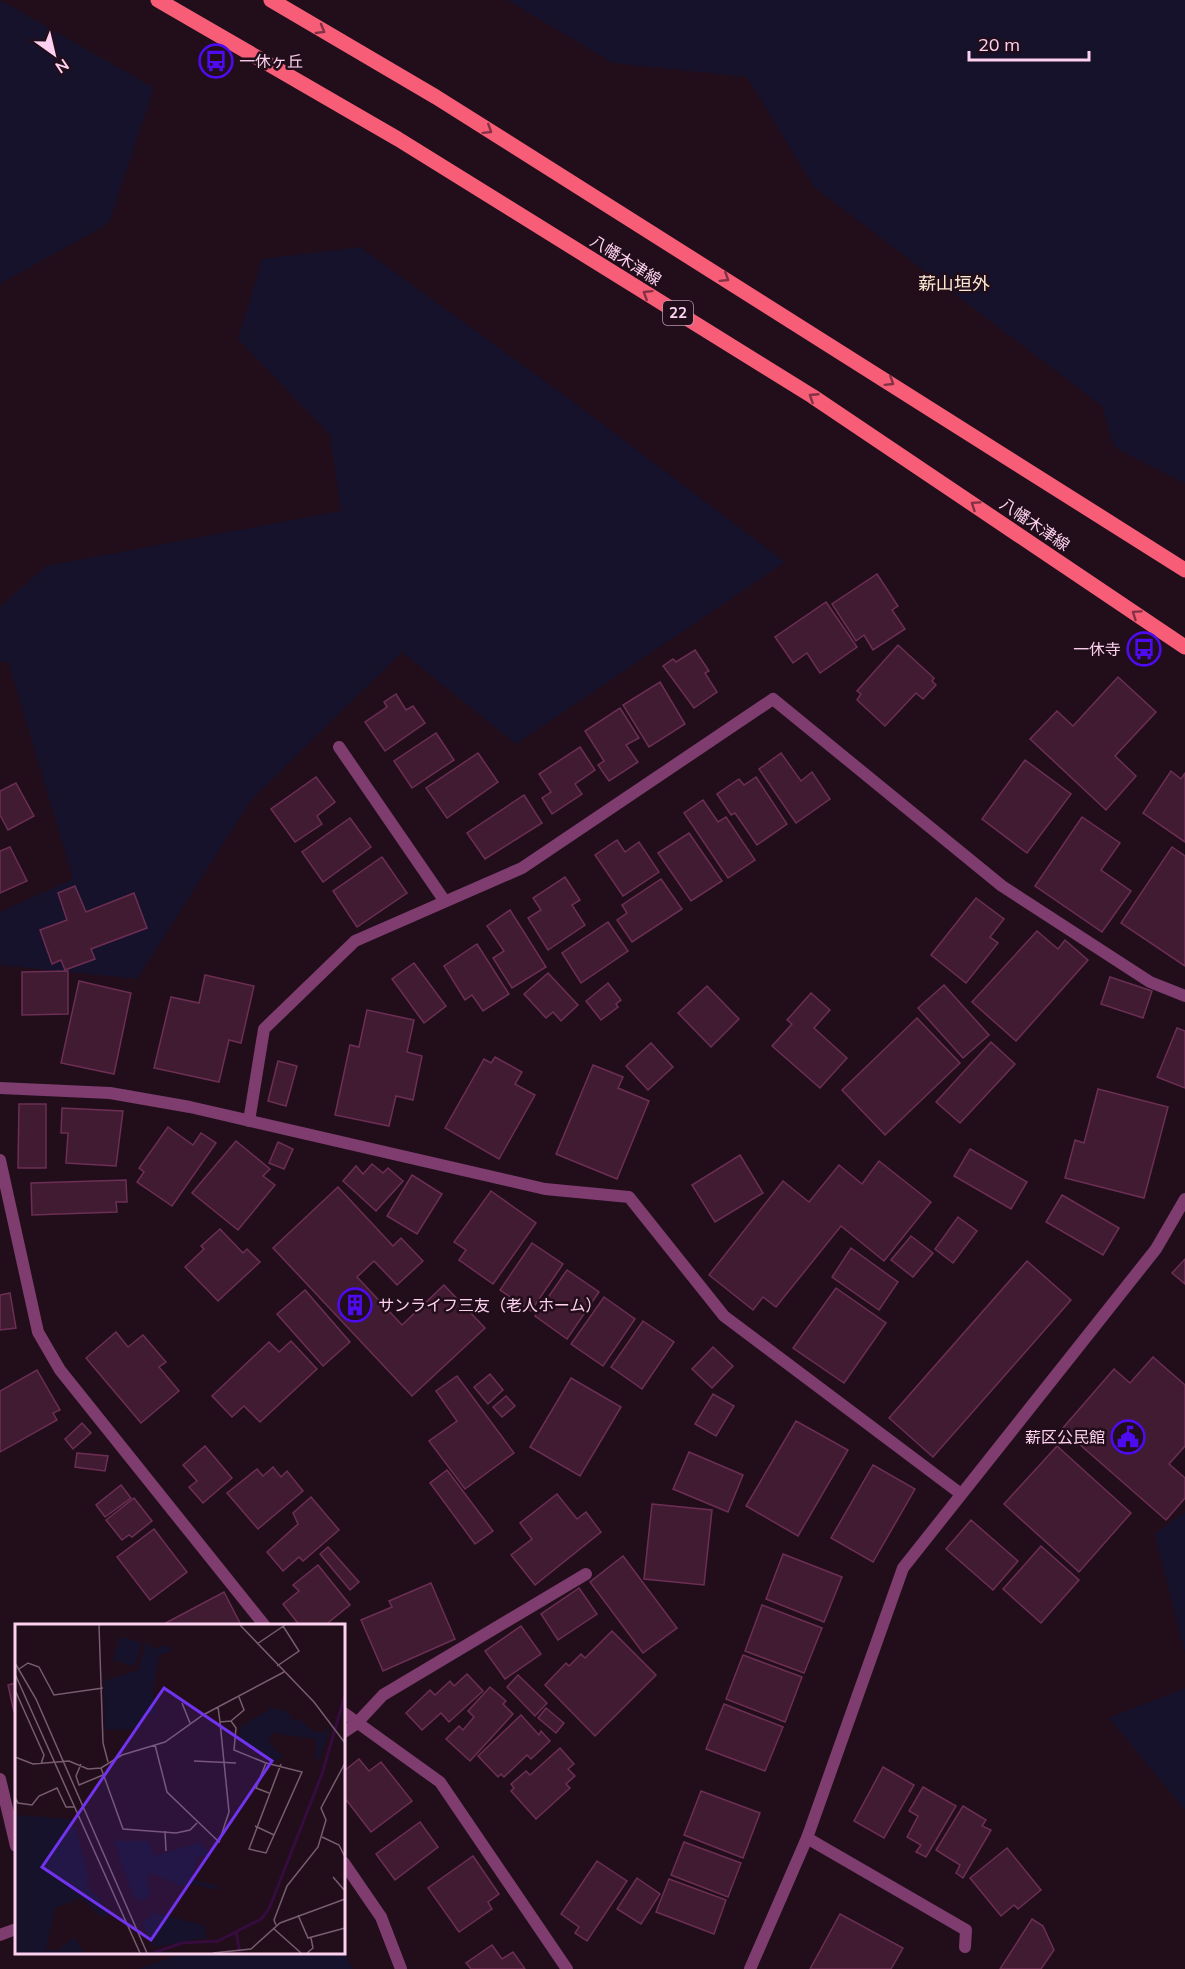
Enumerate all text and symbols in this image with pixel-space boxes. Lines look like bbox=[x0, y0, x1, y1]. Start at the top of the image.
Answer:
one-way arrow bbox=[315, 22, 325, 34]
north arrow bbox=[24, 24, 84, 84]
scale bar bbox=[969, 24, 1089, 62]
text: 20 m bbox=[978, 33, 1020, 56]
bus stop icon: 一休ヶ丘 bbox=[198, 43, 234, 79]
place label: 一休ヶ丘 bbox=[239, 51, 303, 71]
text: N bbox=[52, 55, 73, 78]
one-way arrow bbox=[482, 123, 492, 135]
street label: 八幡木津線 bbox=[587, 230, 665, 290]
one-way arrow bbox=[719, 271, 729, 283]
district label: 薪山垣外 bbox=[918, 272, 990, 295]
one-way arrow bbox=[643, 289, 653, 301]
road number: 22 bbox=[663, 301, 693, 325]
one-way arrow bbox=[883, 375, 894, 386]
one-way arrow bbox=[808, 393, 819, 404]
street label: 八幡木津線 bbox=[996, 493, 1074, 555]
one-way arrow bbox=[970, 502, 981, 513]
one-way arrow bbox=[1132, 610, 1143, 621]
bus stop icon: 一休寺 bbox=[1126, 631, 1162, 667]
place label: 一休寺 bbox=[1073, 639, 1121, 659]
building icon: サンライフ三友（老人ホーム） bbox=[337, 1287, 373, 1323]
place label: サンライフ三友（老人ホーム） bbox=[378, 1295, 602, 1315]
public building icon: 薪区公民館 bbox=[1110, 1419, 1146, 1455]
place label: 薪区公民館 bbox=[1025, 1427, 1105, 1447]
inset map bbox=[15, 1624, 345, 1954]

